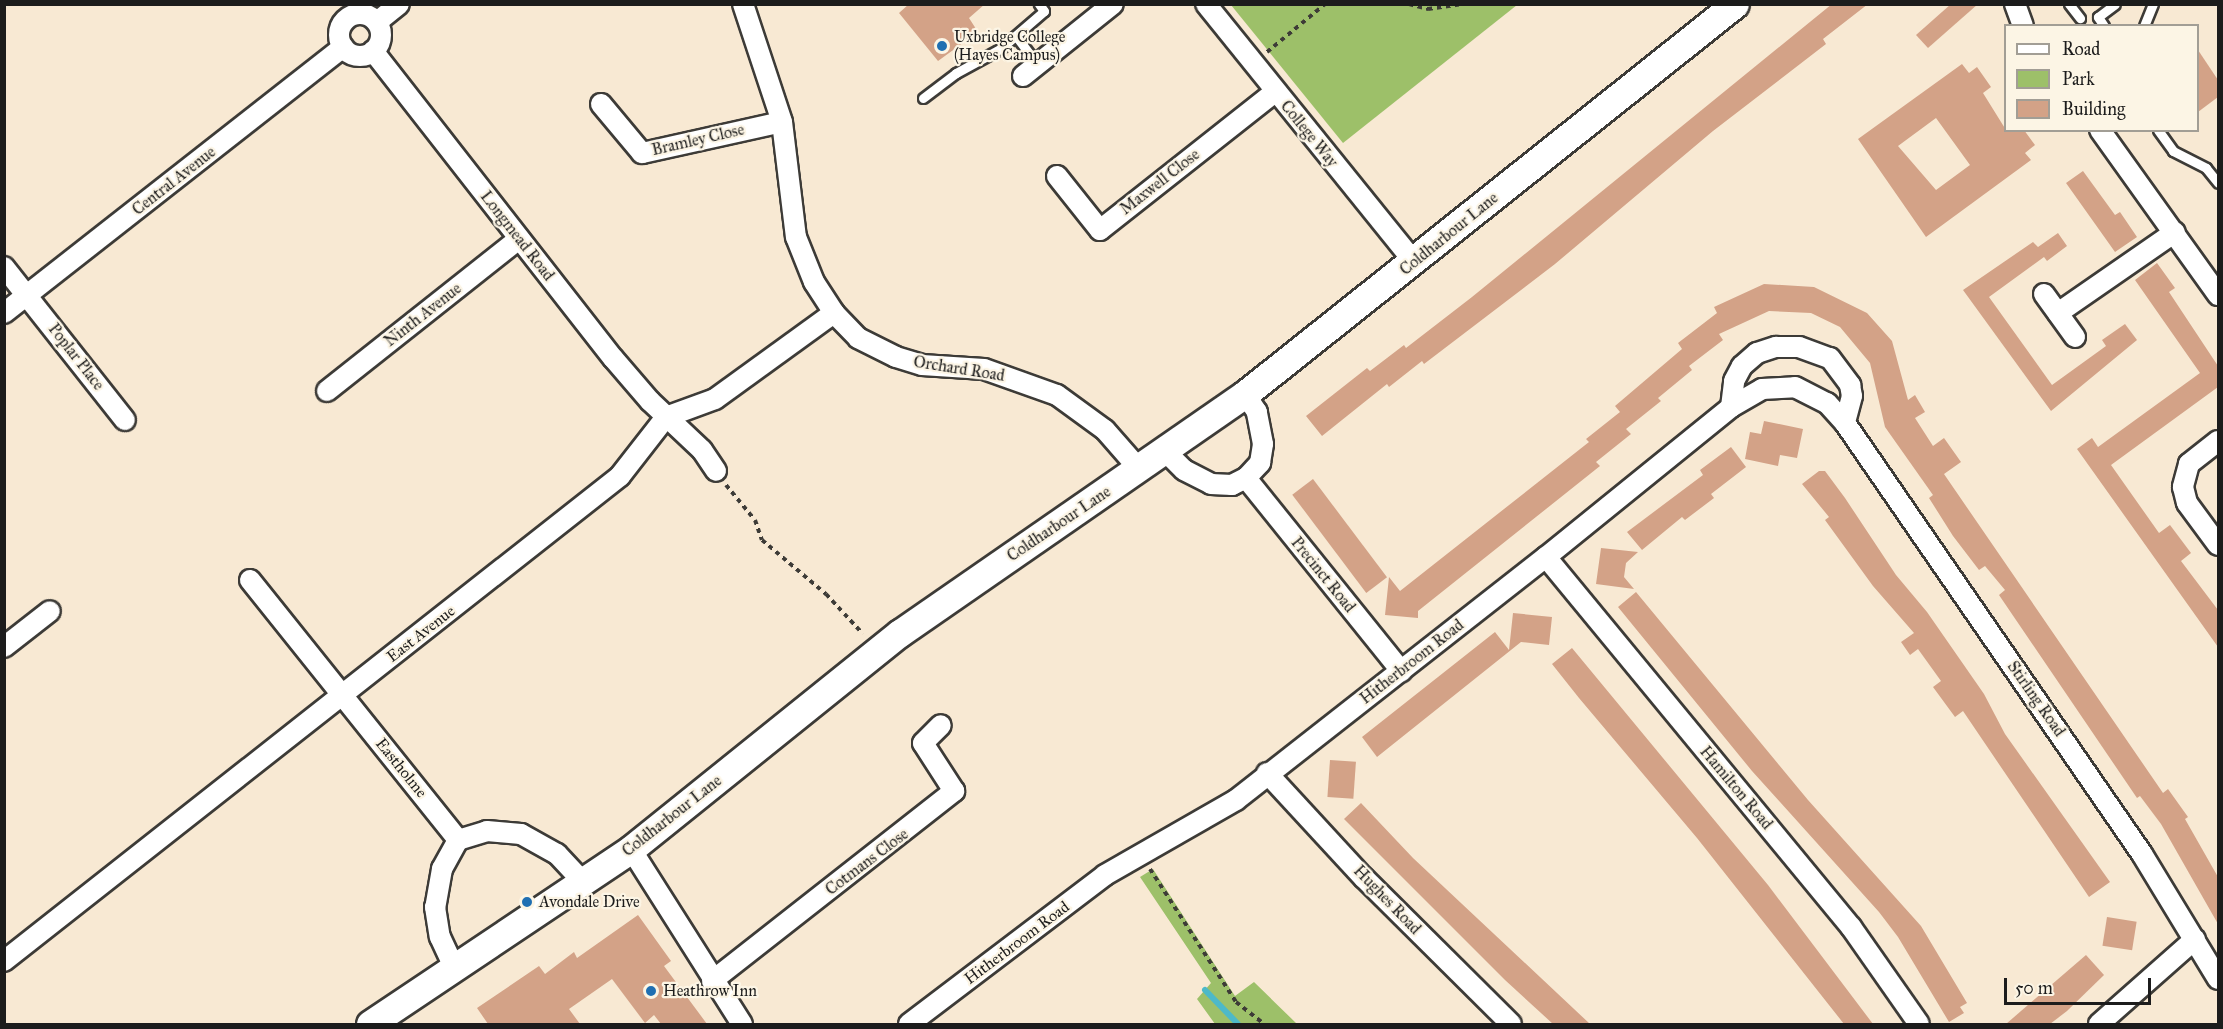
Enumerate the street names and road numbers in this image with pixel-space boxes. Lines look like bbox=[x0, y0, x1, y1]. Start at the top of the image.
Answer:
street label: College Way bbox=[1276, 97, 1342, 171]
street label: Bramley Close bbox=[650, 120, 746, 160]
street label: Central Avenue bbox=[129, 143, 219, 219]
street label: Maxwell Close bbox=[1117, 145, 1203, 219]
street label: Longmead Road bbox=[476, 187, 558, 285]
street label: Coldharbour Lane bbox=[1396, 189, 1502, 279]
street label: Ninth Avenue bbox=[381, 279, 465, 351]
street label: Poplar Place bbox=[44, 320, 108, 394]
street label: Orchard Road bbox=[912, 352, 1006, 386]
street label: Coldharbour Lane bbox=[1004, 482, 1114, 566]
street label: Precinct Road bbox=[1287, 533, 1359, 617]
street label: East Avenue bbox=[383, 601, 459, 667]
street label: Hitherbroom Road bbox=[1356, 616, 1468, 708]
street label: Stirling Road bbox=[2003, 658, 2069, 740]
street label: Eastholme bbox=[371, 734, 431, 802]
street label: Hamilton Road bbox=[1696, 742, 1776, 834]
street label: Coldharbour Lane bbox=[618, 771, 726, 861]
street label: Cotmans Close bbox=[822, 825, 912, 899]
street label: Hughes Road bbox=[1349, 861, 1425, 939]
street label: Hitherbroom Road bbox=[961, 897, 1073, 989]

